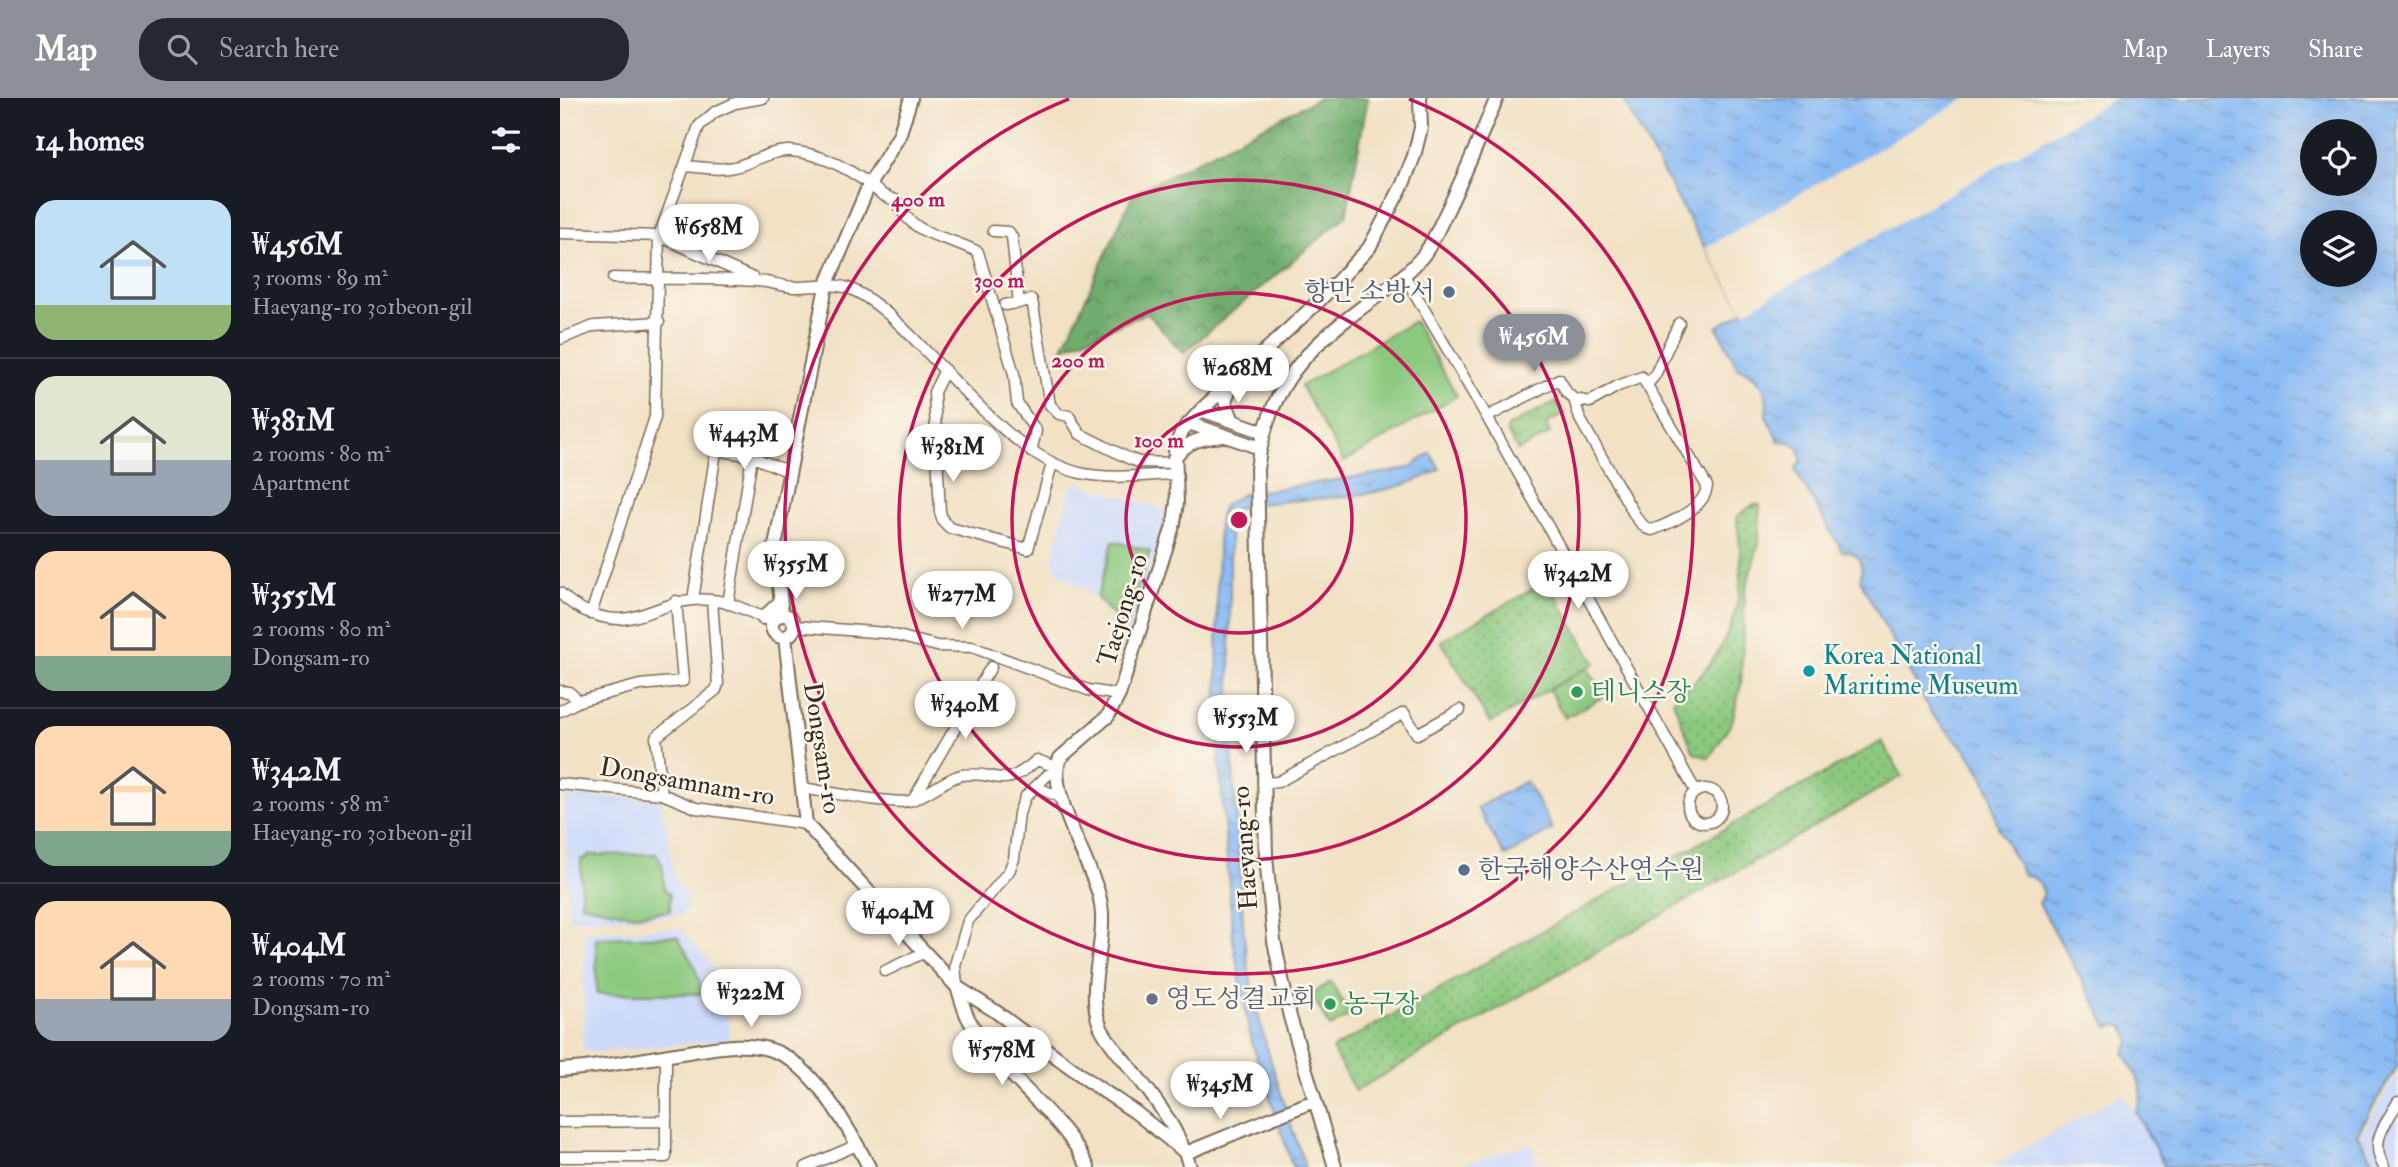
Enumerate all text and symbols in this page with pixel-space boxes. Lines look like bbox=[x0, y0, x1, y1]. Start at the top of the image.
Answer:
search box bbox=[139, 18, 629, 81]
text: Map bbox=[35, 29, 97, 70]
icon: search bbox=[163, 30, 201, 68]
text: Search here bbox=[219, 33, 339, 65]
text: Map bbox=[2123, 34, 2168, 65]
text: Layers bbox=[2206, 34, 2270, 65]
text: Share bbox=[2308, 34, 2363, 65]
map controls bbox=[2300, 119, 2377, 287]
button: locate bbox=[2300, 119, 2377, 196]
icon: filters bbox=[487, 121, 525, 159]
text: 14 homes bbox=[35, 122, 144, 159]
text: 400 m bbox=[890, 186, 945, 213]
pin: ₩658M bbox=[660, 204, 758, 264]
button: layers bbox=[2300, 210, 2377, 287]
text: ₩658M bbox=[675, 212, 743, 241]
text: ₩456M bbox=[252, 226, 343, 263]
icon: home bbox=[91, 228, 175, 312]
text: 3 rooms · 89 m² bbox=[252, 263, 388, 292]
text: 300 m bbox=[974, 267, 1025, 294]
place label: 항만 소방서 bbox=[1304, 276, 1435, 308]
marker: 항만 소방서 bbox=[1441, 284, 1457, 300]
text: Haeyang-ro 301beon-gil bbox=[252, 292, 472, 321]
pin: ₩456M bbox=[1485, 314, 1583, 374]
text: ₩456M bbox=[1499, 322, 1569, 351]
pin: ₩268M bbox=[1189, 345, 1287, 405]
text: 200 m bbox=[1052, 347, 1105, 374]
text: ₩268M bbox=[1203, 353, 1273, 382]
text: ₩381M bbox=[252, 402, 335, 439]
icon: home bbox=[91, 404, 175, 488]
pin: ₩443M bbox=[695, 412, 793, 471]
text: ₩443M bbox=[709, 419, 779, 448]
pin: ₩381M bbox=[904, 424, 1002, 484]
text: 100 m bbox=[1134, 427, 1185, 454]
text: ₩381M bbox=[921, 432, 985, 461]
text: 2 rooms · 80 m² bbox=[252, 439, 391, 468]
text: Apartment bbox=[252, 468, 350, 497]
centre of rings bbox=[1227, 508, 1251, 532]
pin: ₩355M bbox=[747, 542, 845, 601]
text: ₩355M bbox=[764, 549, 828, 578]
street label: Taejong-ro bbox=[1091, 550, 1155, 670]
pin: ₩342M bbox=[1529, 552, 1627, 611]
text: ₩342M bbox=[1544, 559, 1612, 588]
pin: ₩277M bbox=[913, 572, 1011, 631]
text: ₩355M bbox=[252, 577, 337, 614]
icon: home bbox=[91, 579, 175, 663]
text: ₩277M bbox=[928, 579, 996, 608]
text: 2 rooms · 80 m² bbox=[252, 614, 391, 643]
place label: Korea National Maritime Museum bbox=[1823, 640, 2019, 702]
text: Dongsam-ro bbox=[252, 643, 369, 672]
marker: Korea National Maritime Museum bbox=[1801, 663, 1817, 679]
place label: 테니스장 bbox=[1591, 676, 1691, 708]
street label: Dongsam-ro bbox=[796, 680, 848, 816]
pin: ₩340M bbox=[916, 682, 1014, 741]
marker: 테니스장 bbox=[1569, 684, 1585, 700]
text: ₩340M bbox=[931, 689, 999, 718]
pin: ₩553M bbox=[1197, 696, 1295, 755]
text: ₩553M bbox=[1214, 703, 1278, 732]
street label: Dongsamnam-ro bbox=[597, 751, 777, 813]
text: ₩342M bbox=[252, 752, 342, 789]
icon: home bbox=[91, 754, 175, 838]
street label: Haeyang-ro bbox=[1225, 785, 1265, 911]
text: 2 rooms · 58 m² bbox=[252, 789, 389, 818]
text: Haeyang-ro 301beon-gil bbox=[252, 818, 472, 847]
place label: 한국해양수산연수원 bbox=[1478, 854, 1704, 886]
marker: 한국해양수산연수원 bbox=[1456, 862, 1472, 878]
pin: ₩404M bbox=[849, 888, 947, 948]
text: ₩404M bbox=[862, 896, 934, 925]
text: ₩404M bbox=[252, 927, 346, 964]
icon: home bbox=[91, 929, 175, 1013]
text: 2 rooms · 70 m² bbox=[252, 964, 391, 993]
pin: ₩322M bbox=[702, 970, 800, 1029]
text: ₩322M bbox=[717, 977, 785, 1006]
place label: 영도성결교회 bbox=[1166, 983, 1317, 1015]
place label: 농구장 bbox=[1344, 988, 1419, 1020]
marker: 영도성결교회 bbox=[1144, 991, 1160, 1007]
text: Dongsam-ro bbox=[252, 993, 369, 1022]
marker: 농구장 bbox=[1322, 996, 1338, 1012]
pin: ₩578M bbox=[953, 1028, 1051, 1087]
text: ₩578M bbox=[968, 1035, 1036, 1064]
pin: ₩345M bbox=[1171, 1062, 1269, 1121]
text: ₩345M bbox=[1186, 1069, 1254, 1098]

